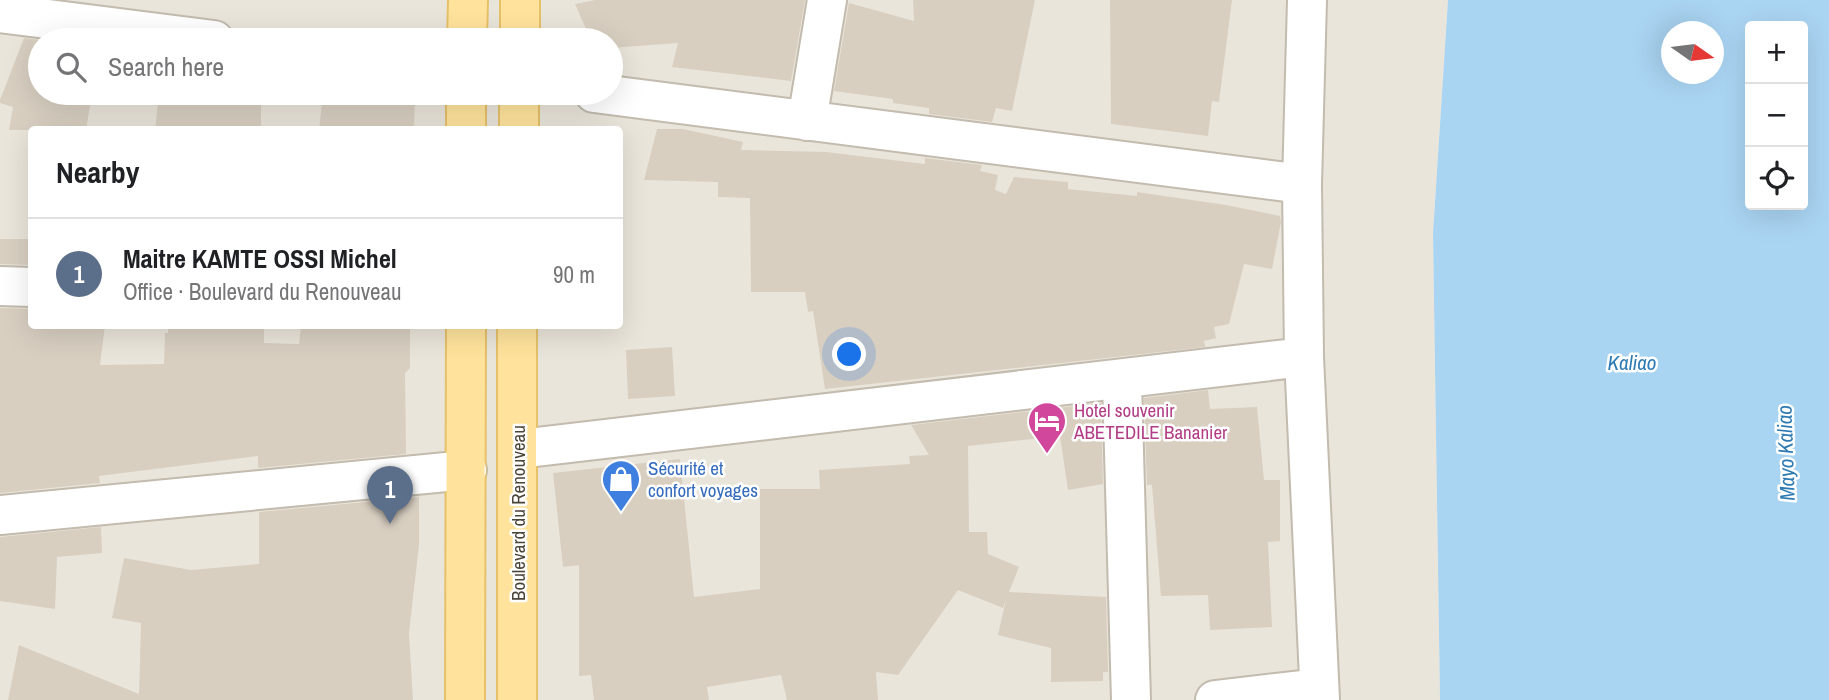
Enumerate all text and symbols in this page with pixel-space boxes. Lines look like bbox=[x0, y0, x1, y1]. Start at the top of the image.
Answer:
north arrow bbox=[1661, 21, 1724, 84]
map controls bbox=[1745, 21, 1808, 210]
button: + bbox=[1745, 21, 1808, 84]
search box bbox=[28, 28, 623, 105]
icon: search bbox=[52, 48, 90, 86]
text: Search here bbox=[108, 49, 224, 84]
button: − bbox=[1745, 84, 1808, 147]
button: locate bbox=[1745, 147, 1808, 210]
text: Nearby bbox=[56, 152, 139, 192]
text: Maitre KAMTE OSSI Michel bbox=[123, 241, 397, 276]
text: 1 bbox=[74, 259, 84, 290]
text: 90 m bbox=[553, 259, 595, 290]
text: Office · Boulevard du Renouveau bbox=[123, 276, 402, 307]
your location bbox=[832, 337, 866, 371]
water label: Kaliao bbox=[1608, 348, 1656, 377]
place label: Hotel souvenir ABETEDILE Bananier bbox=[1073, 397, 1228, 445]
hotel icon: Hotel souvenir ABETEDILE Bananier bbox=[1026, 400, 1068, 455]
water label: Mayo Kaliao bbox=[1769, 405, 1802, 501]
street label: Boulevard du Renouveau bbox=[505, 425, 531, 601]
place label: Sécurité et confort voyages bbox=[648, 455, 758, 503]
shop icon: Sécurité et confort voyages bbox=[600, 458, 642, 513]
pin: 1 bbox=[367, 466, 413, 524]

